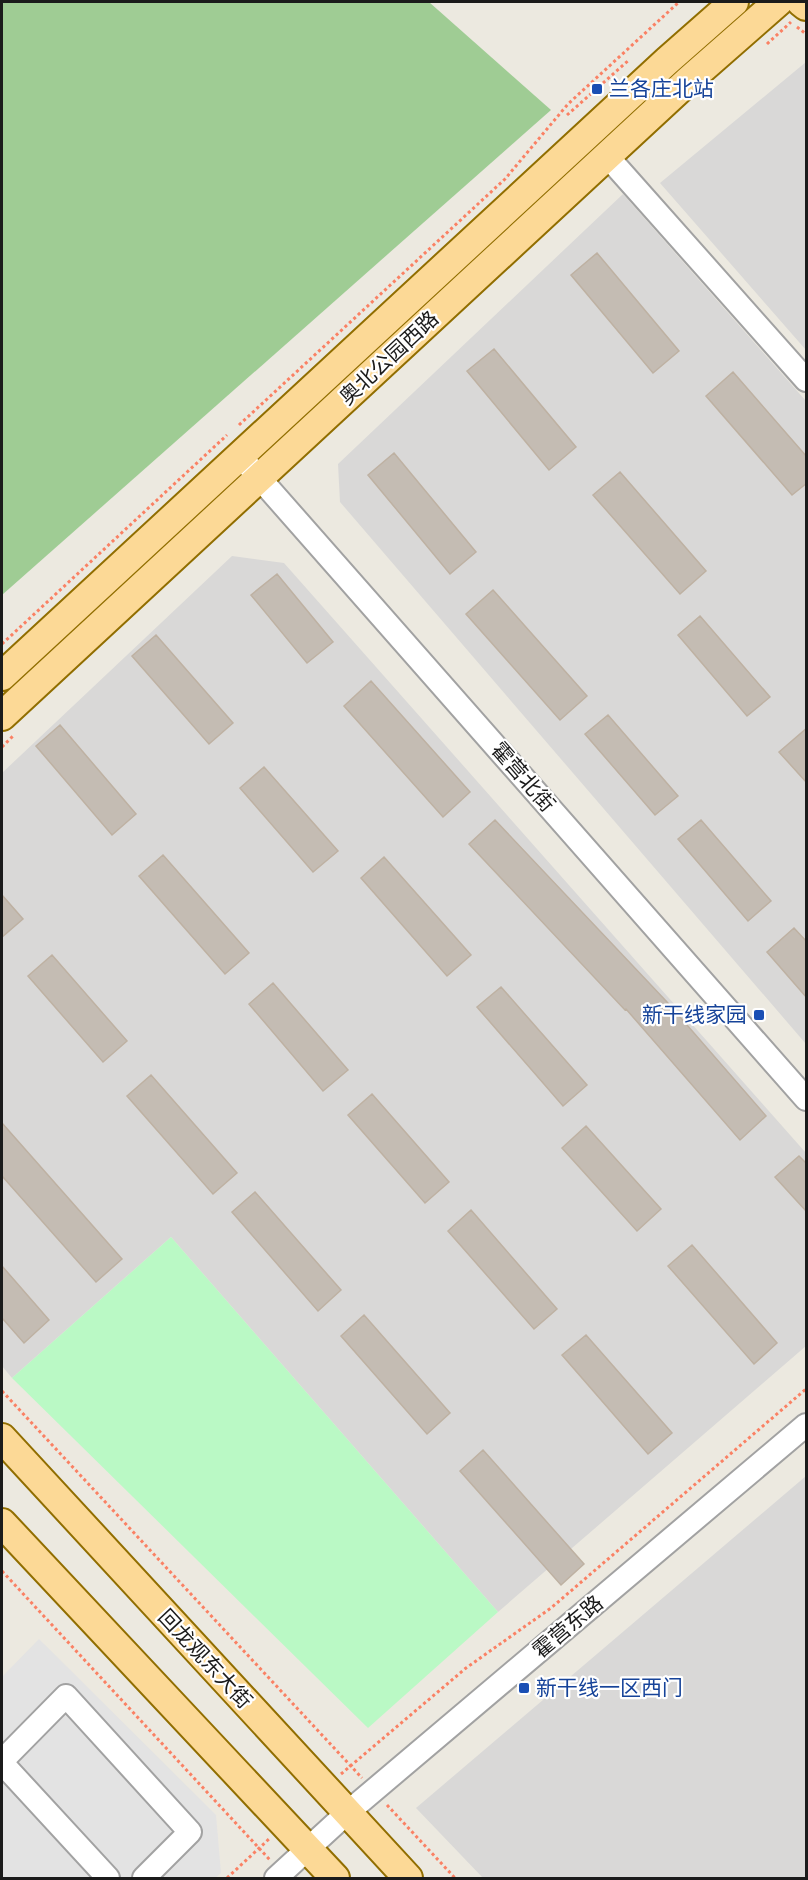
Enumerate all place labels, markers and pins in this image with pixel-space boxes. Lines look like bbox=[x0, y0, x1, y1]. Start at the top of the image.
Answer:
place label: 兰各庄北站 bbox=[609, 75, 714, 103]
marker: 兰各庄北站 bbox=[590, 82, 604, 96]
place label: 新干线家园 bbox=[642, 1001, 747, 1029]
marker: 新干线家园 bbox=[752, 1008, 766, 1022]
place label: 新干线一区西门 bbox=[536, 1674, 683, 1702]
marker: 新干线一区西门 bbox=[517, 1681, 531, 1695]

